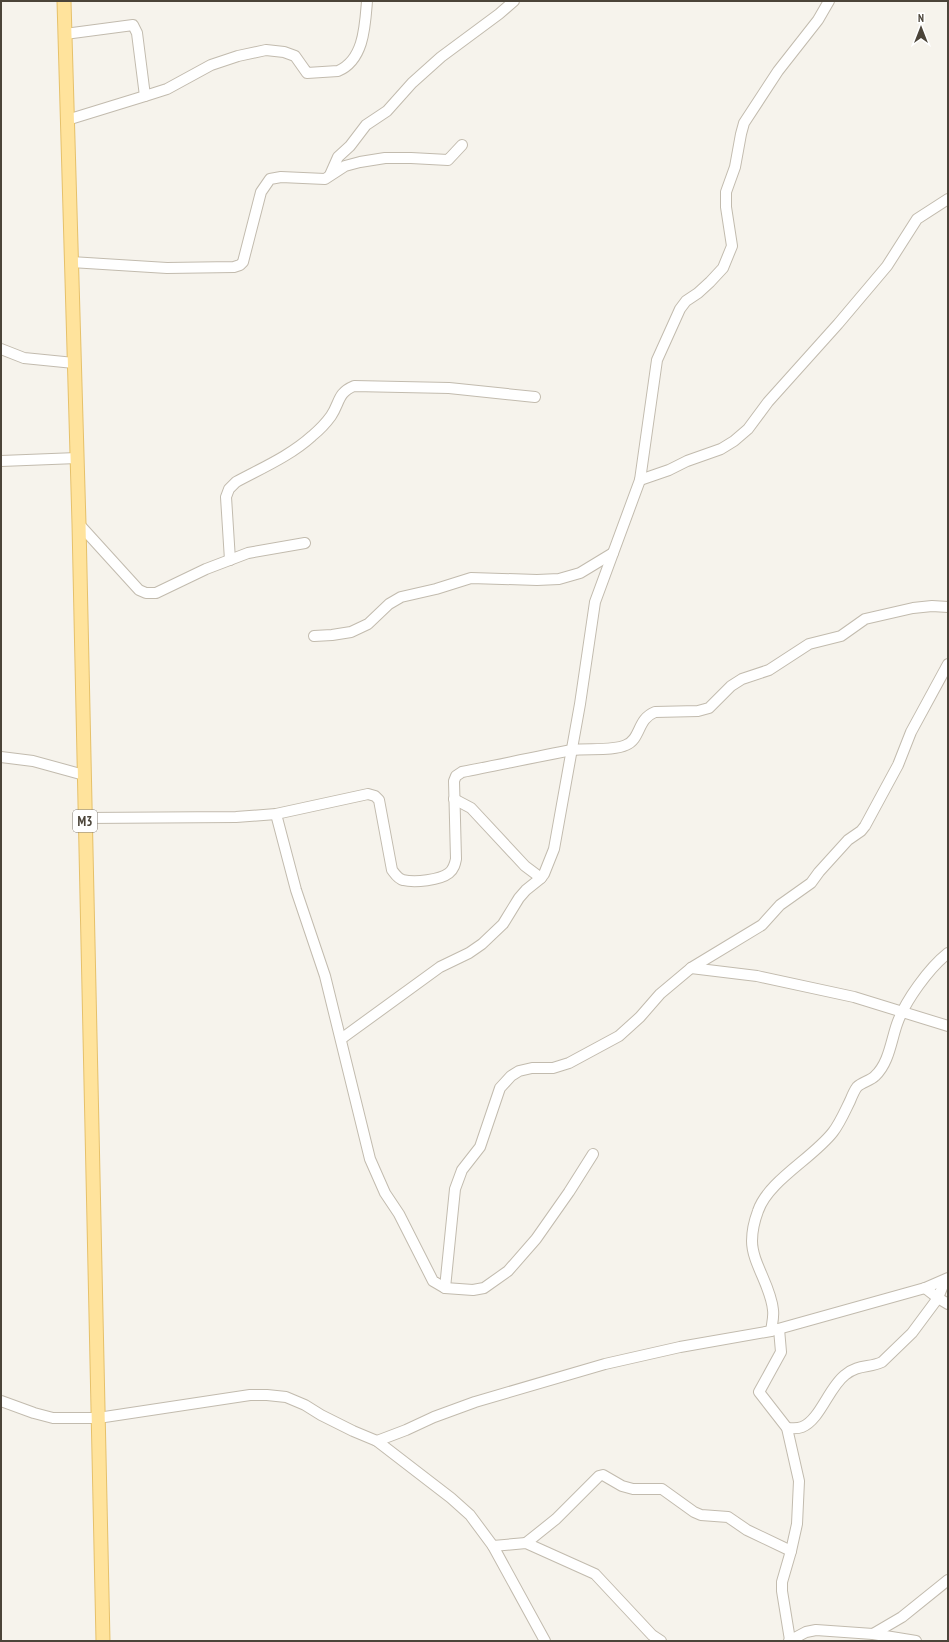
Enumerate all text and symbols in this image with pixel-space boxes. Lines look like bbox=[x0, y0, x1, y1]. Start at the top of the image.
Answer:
north arrow bbox=[901, 8, 941, 48]
text: N bbox=[918, 11, 924, 25]
road number: M3 bbox=[73, 810, 97, 832]

